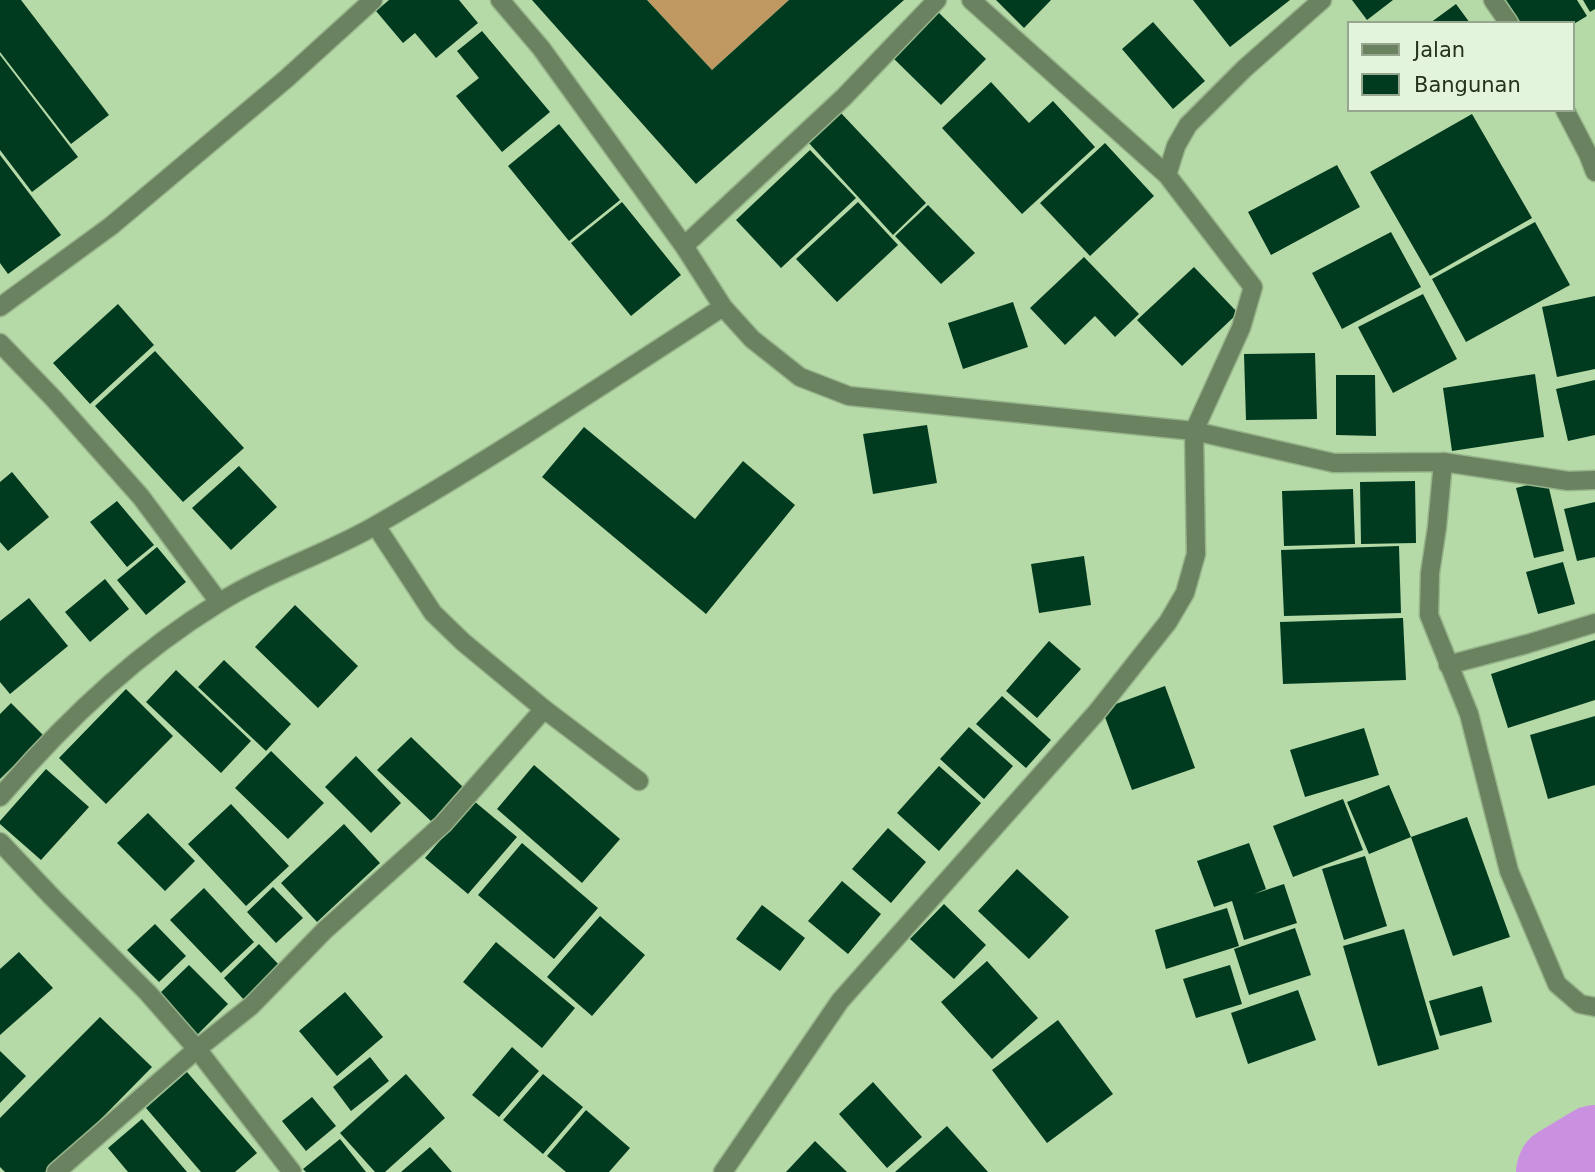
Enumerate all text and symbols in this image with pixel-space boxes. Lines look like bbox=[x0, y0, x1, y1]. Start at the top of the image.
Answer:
legend bbox=[1346, 21, 1574, 112]
text: Jalan bbox=[1414, 38, 1465, 62]
text: Bangunan bbox=[1414, 73, 1521, 97]

